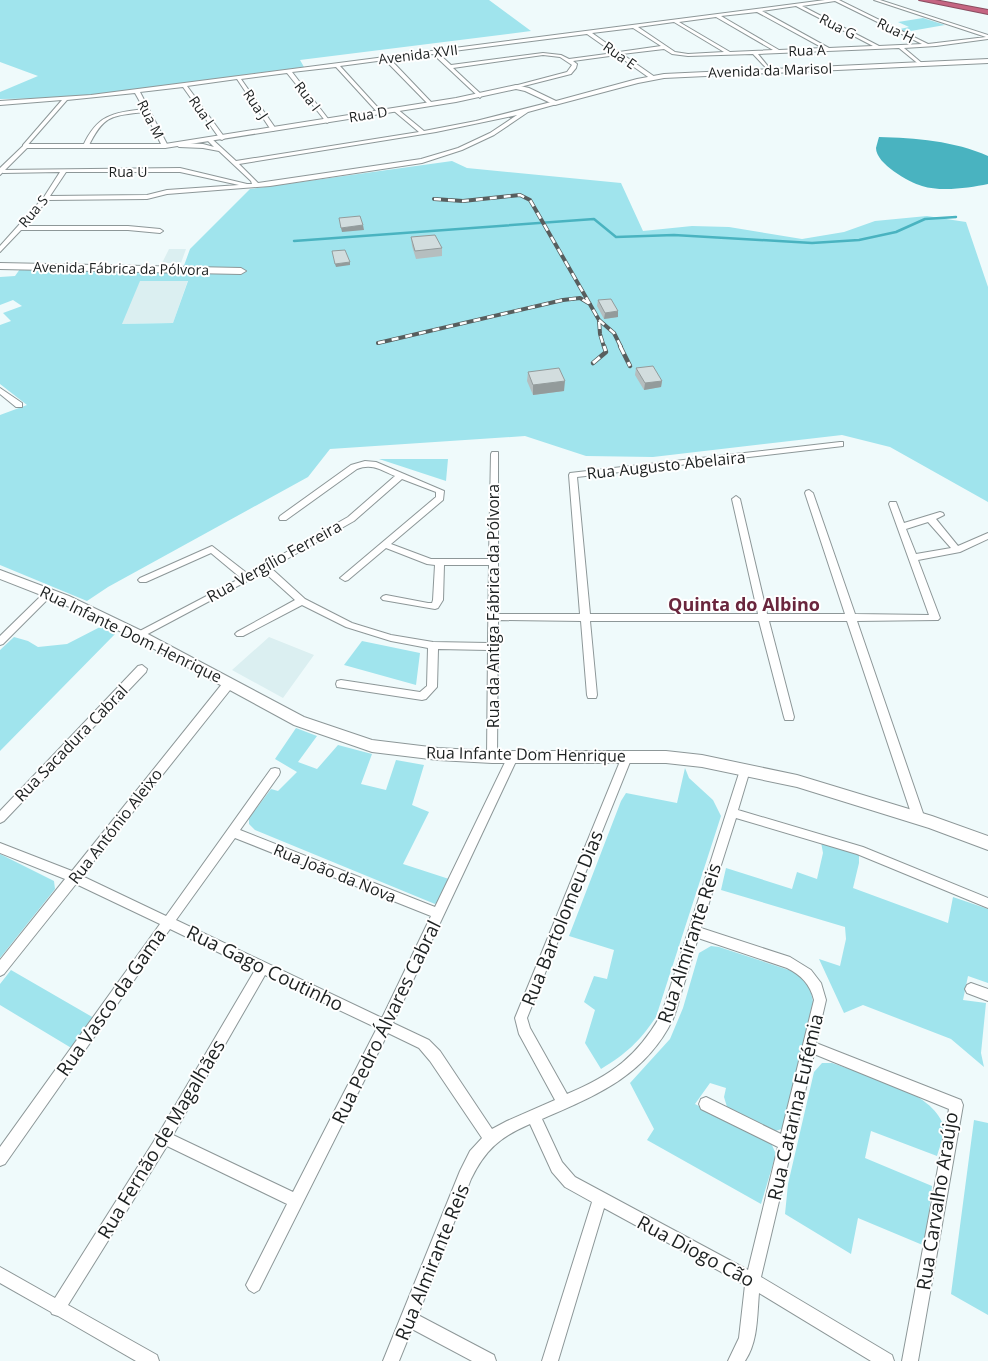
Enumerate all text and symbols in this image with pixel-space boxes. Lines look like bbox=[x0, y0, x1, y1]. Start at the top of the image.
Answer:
street label: Rua G bbox=[816, 9, 860, 43]
street label: Rua H bbox=[874, 13, 918, 47]
street label: Rua E bbox=[600, 37, 640, 73]
street label: Avenida XVII bbox=[377, 40, 459, 68]
street label: Rua A bbox=[788, 40, 826, 60]
street label: Avenida da Marisol bbox=[708, 58, 832, 82]
street label: Rua I bbox=[290, 77, 326, 115]
street label: Rua J bbox=[239, 85, 273, 123]
street label: Rua L bbox=[185, 92, 221, 132]
street label: Rua M bbox=[133, 96, 169, 142]
street label: Rua D bbox=[347, 102, 389, 126]
street label: Rua U bbox=[109, 162, 147, 181]
street label: Rua S bbox=[14, 191, 52, 231]
street label: Avenida Fábrica da Pólvora bbox=[33, 257, 209, 279]
street label: Rua Augusto Abelaira bbox=[586, 446, 746, 484]
street label: Rua da Antiga Fábrica da Pólvora bbox=[482, 484, 504, 728]
street label: Rua Vergílio Ferreira bbox=[203, 515, 345, 607]
street label: Rua Infante Dom Henrique bbox=[36, 580, 226, 688]
district label: Quinta do Albino bbox=[668, 592, 820, 616]
street label: Rua Sacadura Cabral bbox=[9, 680, 133, 806]
street label: Rua Infante Dom Henrique bbox=[426, 741, 626, 767]
street label: Rua António Aleixo bbox=[63, 764, 167, 888]
street label: Rua Bartolomeu Dias bbox=[515, 826, 609, 1010]
street label: Rua João da Nova bbox=[270, 838, 400, 908]
street label: Rua Almirante Reis bbox=[651, 860, 727, 1026]
street label: Rua Pedro Álvares Cabral bbox=[325, 916, 447, 1128]
street label: Rua Gago Coutinho bbox=[182, 919, 348, 1017]
street label: Rua Vasco da Gama bbox=[50, 923, 172, 1081]
street label: Rua Catarina Eufémia bbox=[761, 1011, 829, 1203]
street label: Rua Fernão de Magalhães bbox=[91, 1035, 231, 1243]
street label: Rua Carvalho Araújo bbox=[910, 1110, 964, 1292]
street label: Rua Almirante Reis bbox=[389, 1180, 475, 1344]
street label: Rua Diogo Cão bbox=[633, 1209, 759, 1293]

